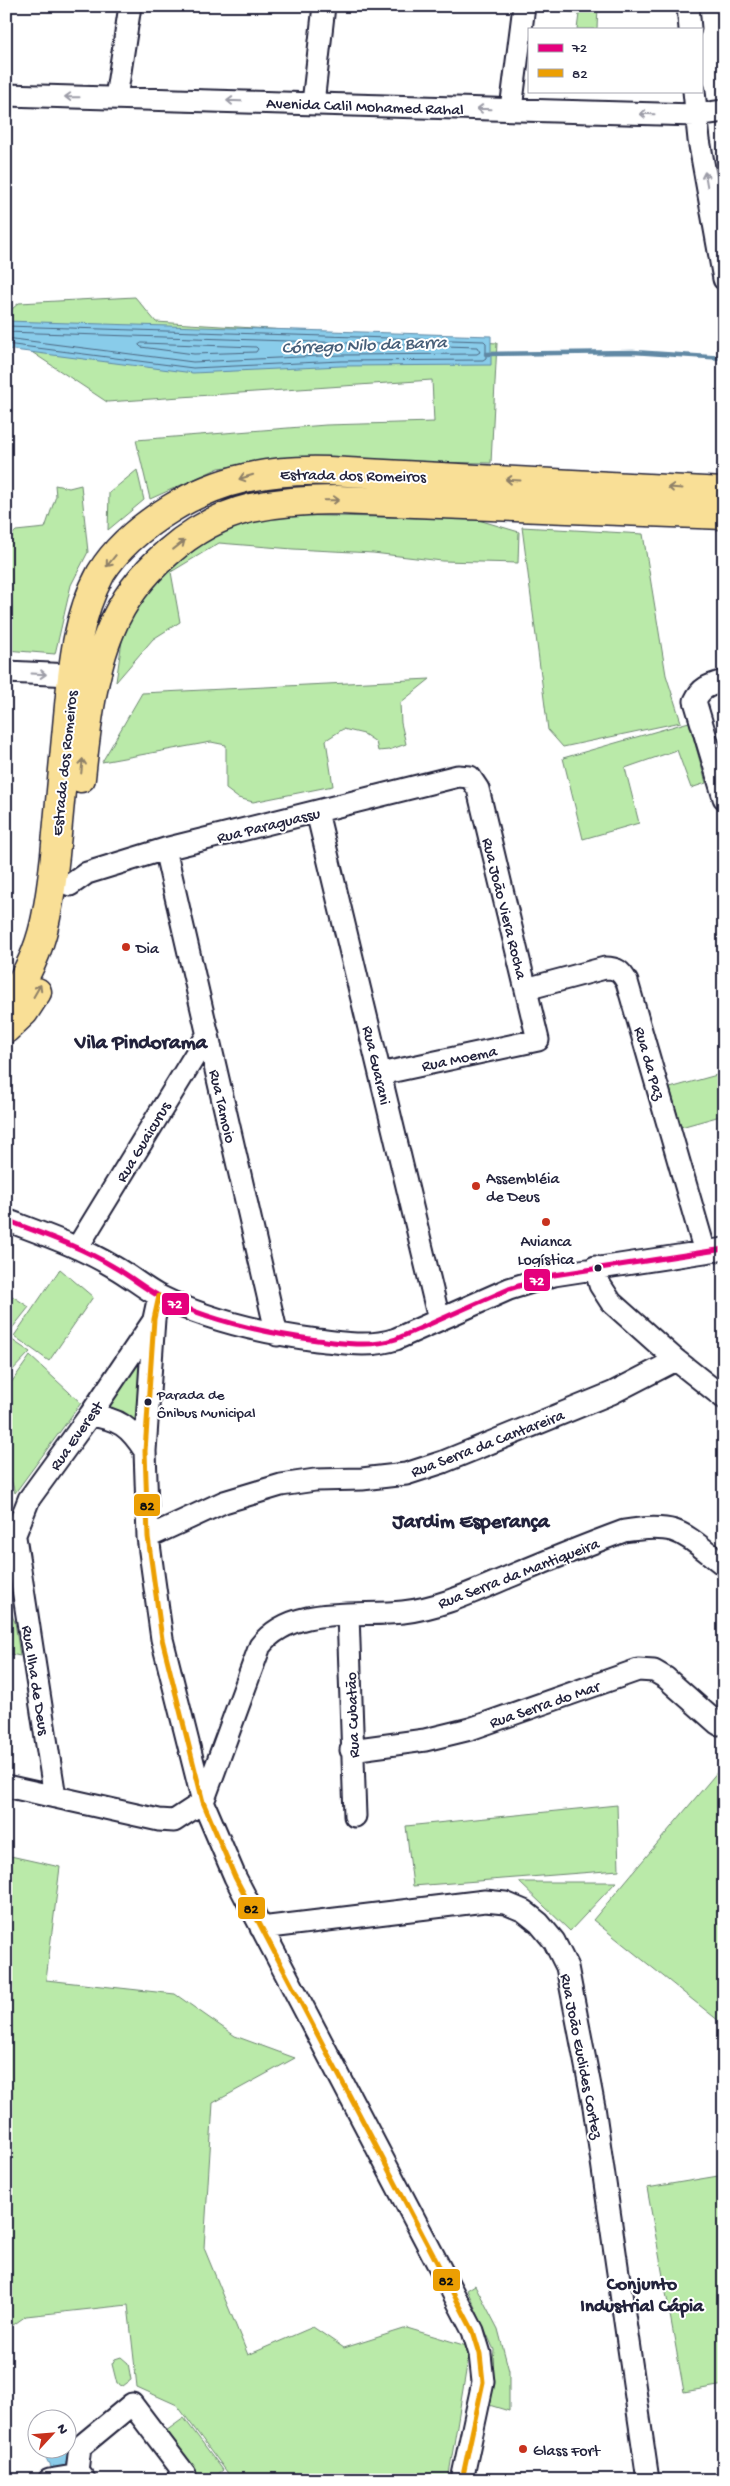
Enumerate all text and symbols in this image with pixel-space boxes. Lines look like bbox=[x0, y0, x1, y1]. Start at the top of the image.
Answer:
legend bbox=[528, 28, 702, 92]
text: 72 bbox=[571, 40, 587, 58]
text: 82 bbox=[572, 66, 588, 84]
one-way arrow bbox=[64, 92, 80, 102]
one-way arrow bbox=[227, 96, 243, 106]
street label: Avenida Calil Mohamed Rahal bbox=[266, 96, 464, 121]
one-way arrow bbox=[477, 104, 493, 113]
one-way arrow bbox=[639, 109, 655, 118]
one-way arrow bbox=[701, 172, 710, 188]
water label: Córrego Nilo da Barra bbox=[281, 333, 448, 360]
street label: Estrada dos Romeiros bbox=[280, 467, 427, 488]
one-way arrow bbox=[239, 472, 255, 482]
one-way arrow bbox=[505, 475, 521, 484]
one-way arrow bbox=[667, 484, 683, 493]
one-way arrow bbox=[324, 495, 340, 505]
one-way arrow bbox=[173, 540, 186, 551]
one-way arrow bbox=[105, 554, 116, 567]
one-way arrow bbox=[31, 669, 47, 678]
street label: Estrada dos Romeiros bbox=[49, 689, 84, 837]
one-way arrow bbox=[77, 758, 87, 774]
street label: Rua Paraguassu bbox=[215, 805, 323, 849]
street label: Rua João Viera Rocha bbox=[476, 836, 530, 983]
marker: Dia bbox=[120, 941, 132, 953]
place label: Dia bbox=[135, 941, 160, 960]
one-way arrow bbox=[32, 985, 42, 999]
street label: Rua Guarani bbox=[356, 1024, 393, 1107]
street label: Rua da Paz bbox=[628, 1025, 667, 1104]
district label: Vila Pindorama bbox=[74, 1032, 209, 1057]
street label: Rua Moema bbox=[420, 1043, 500, 1078]
street label: Rua Tamoio bbox=[203, 1068, 238, 1145]
street label: Rua Guaicurus bbox=[114, 1098, 177, 1186]
place label: Assembléia de Deus bbox=[486, 1171, 561, 1208]
marker: Assembléia de Deus bbox=[470, 1180, 482, 1192]
marker: Avianca Logística bbox=[540, 1216, 552, 1228]
place label: Avianca Logística bbox=[518, 1234, 576, 1271]
unlabelled marker bbox=[593, 1263, 603, 1273]
line badge: 72 bbox=[523, 1268, 551, 1292]
text: 72 bbox=[529, 1274, 544, 1291]
line badge: 72 bbox=[161, 1292, 190, 1316]
text: 72 bbox=[167, 1297, 182, 1314]
place label: Parada de Ônibus Municipal bbox=[156, 1387, 256, 1423]
marker: Parada de Ônibus Municipal bbox=[143, 1397, 153, 1407]
street label: Rua Everest bbox=[47, 1398, 109, 1475]
street label: Rua Serra da Cantareira bbox=[409, 1407, 569, 1483]
line badge: 82 bbox=[133, 1493, 161, 1517]
text: 82 bbox=[140, 1499, 154, 1516]
district label: Jardim Esperança bbox=[392, 1511, 551, 1536]
street label: Rua Serra da Mantiqueira bbox=[436, 1535, 604, 1615]
street label: Rua Ilha de Deus bbox=[16, 1624, 52, 1738]
street label: Rua Cubatão bbox=[344, 1672, 365, 1758]
street label: Rua Serra do Mar bbox=[488, 1678, 604, 1734]
line badge: 82 bbox=[237, 1896, 266, 1920]
text: 82 bbox=[244, 1902, 258, 1919]
street label: Rua João Euclides Cortez bbox=[554, 1972, 605, 2142]
line badge: 82 bbox=[432, 2268, 461, 2292]
text: 82 bbox=[439, 2274, 453, 2291]
district label: Conjunto Industrial Cápia bbox=[580, 2274, 705, 2319]
north arrow bbox=[28, 2408, 78, 2458]
text: N bbox=[52, 2422, 71, 2437]
marker: Glass Fort bbox=[517, 2443, 529, 2455]
place label: Glass Fort bbox=[533, 2443, 601, 2462]

